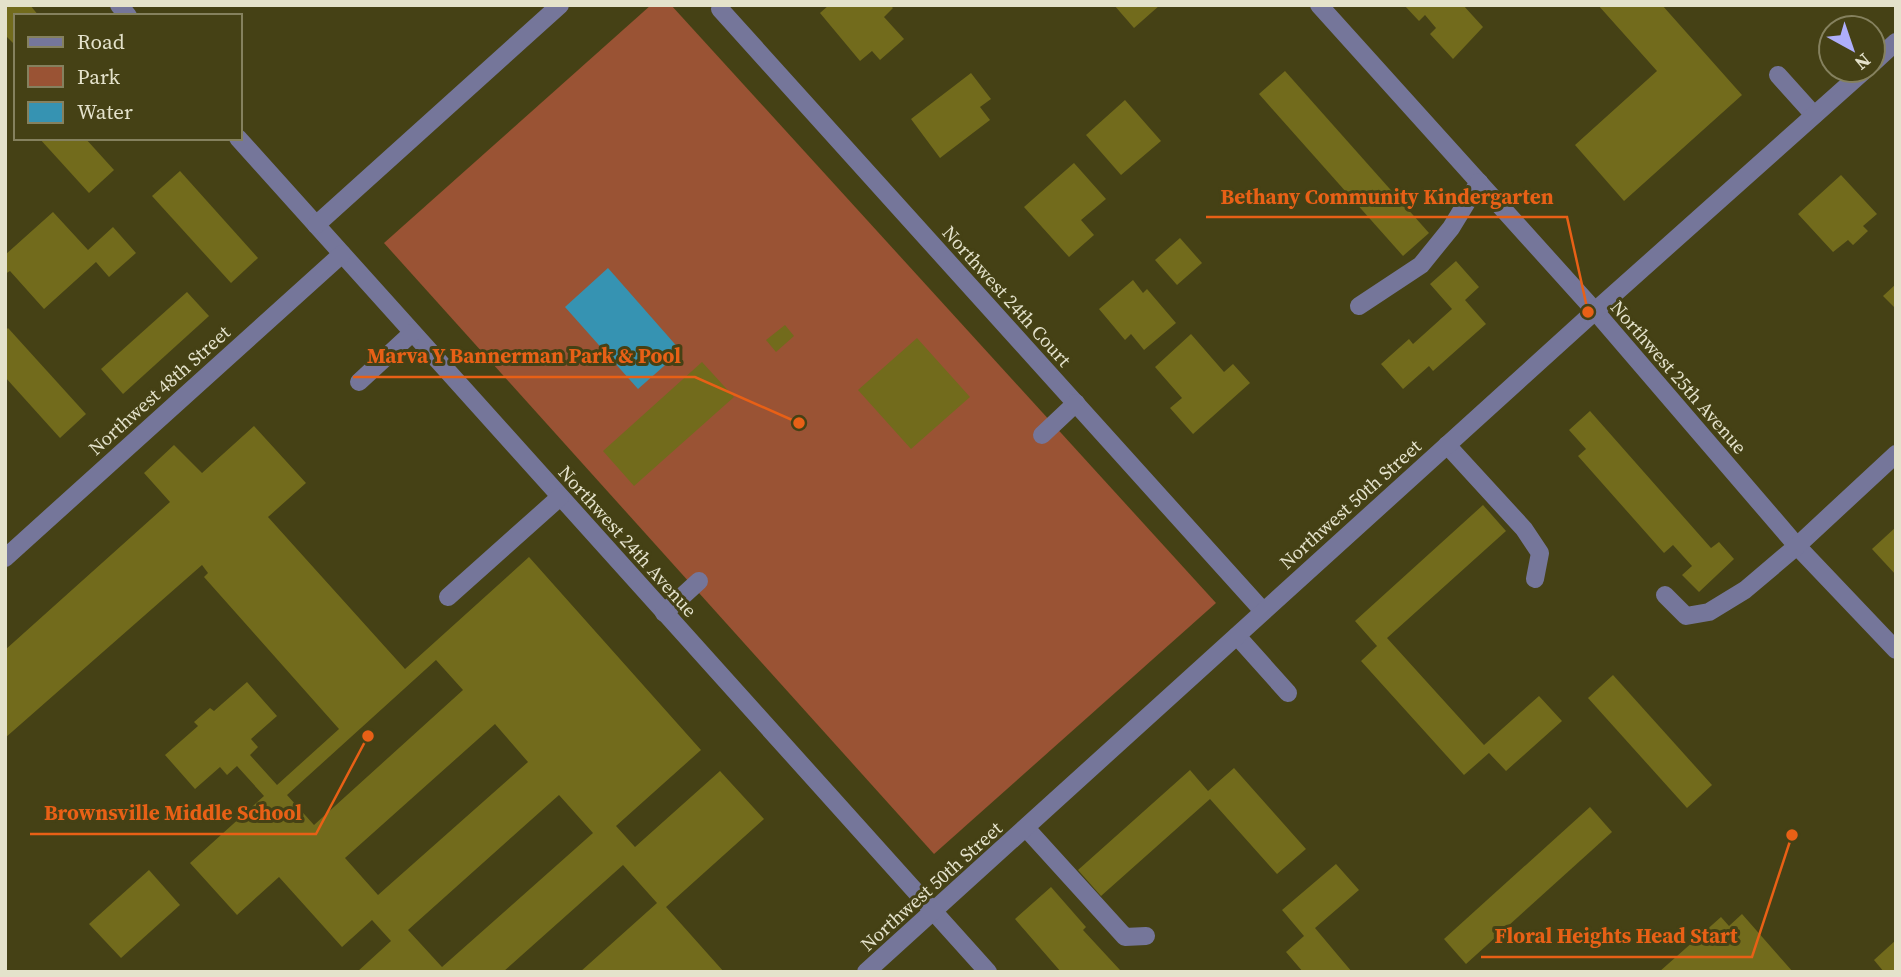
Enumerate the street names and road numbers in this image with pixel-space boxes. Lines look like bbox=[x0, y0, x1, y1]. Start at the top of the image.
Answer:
street label: Northwest 24th Court bbox=[937, 220, 1078, 373]
street label: Northwest 25th Avenue bbox=[1605, 295, 1753, 459]
street label: Northwest 48th Street bbox=[83, 319, 236, 461]
street label: Northwest 50th Street bbox=[1274, 433, 1427, 575]
street label: Northwest 24th Avenue bbox=[553, 460, 703, 622]
street label: Northwest 50th Street bbox=[855, 815, 1008, 957]

